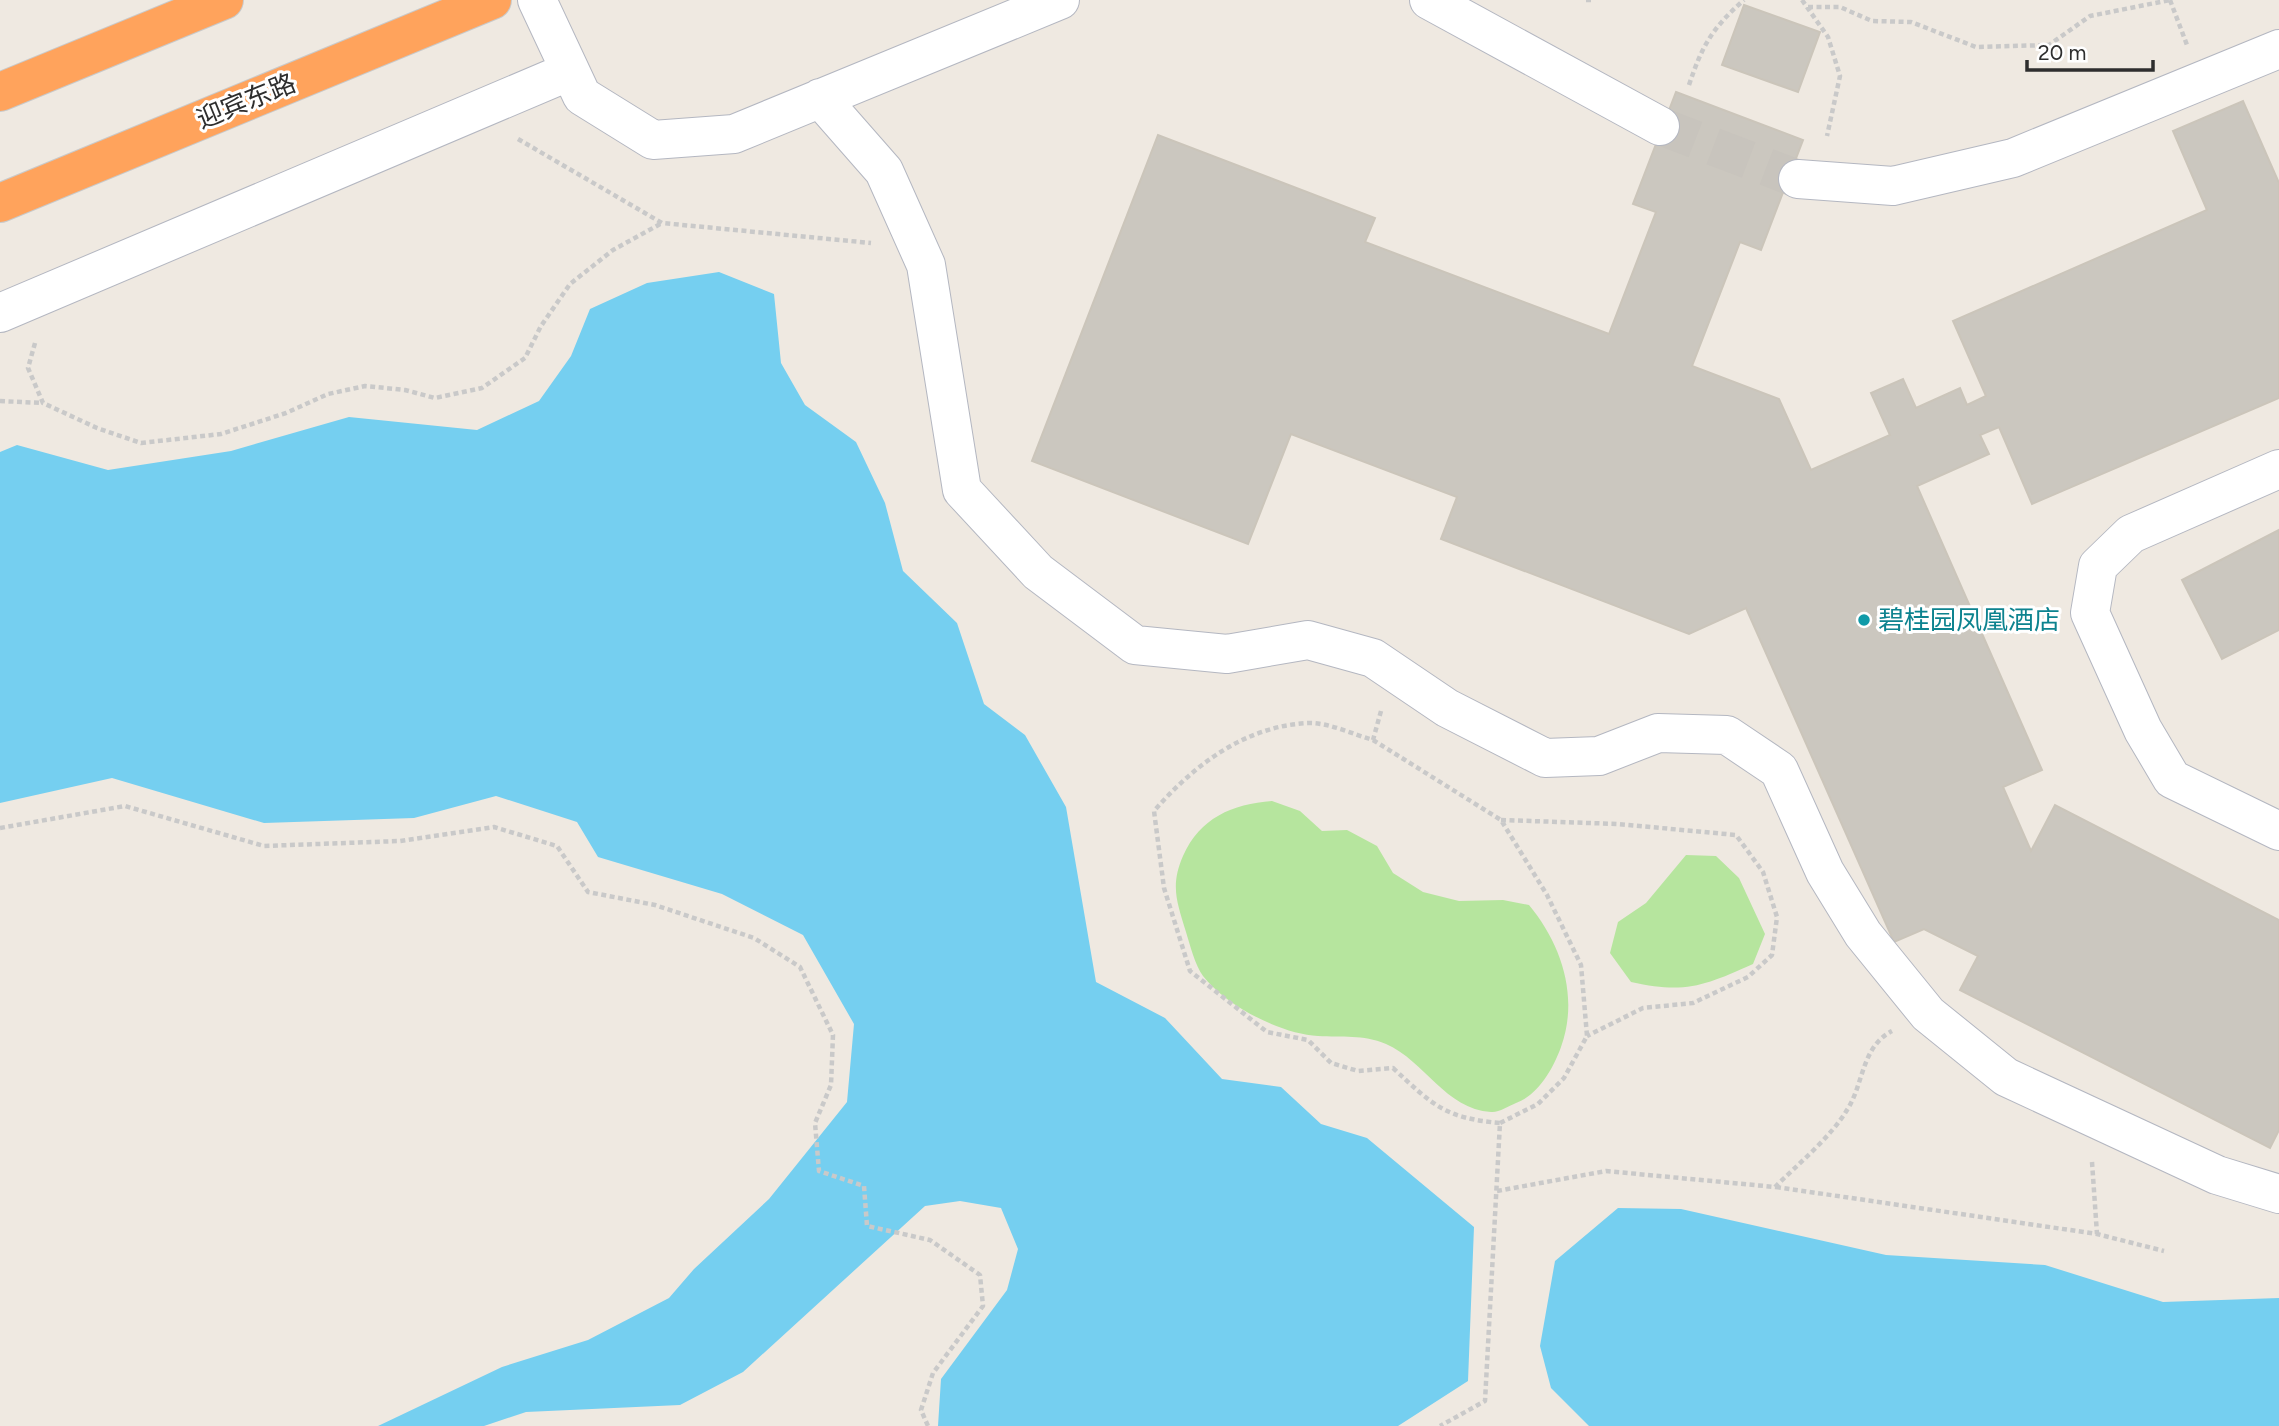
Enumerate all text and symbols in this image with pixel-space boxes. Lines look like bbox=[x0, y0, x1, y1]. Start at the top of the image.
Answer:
scale bar bbox=[2027, 28, 2153, 72]
text: 20 m bbox=[2038, 40, 2086, 65]
street label: 迎宾东路 bbox=[192, 67, 300, 135]
place label: 碧桂园凤凰酒店 bbox=[1878, 604, 2060, 636]
marker: 碧桂园凤凰酒店 bbox=[1856, 612, 1872, 628]

